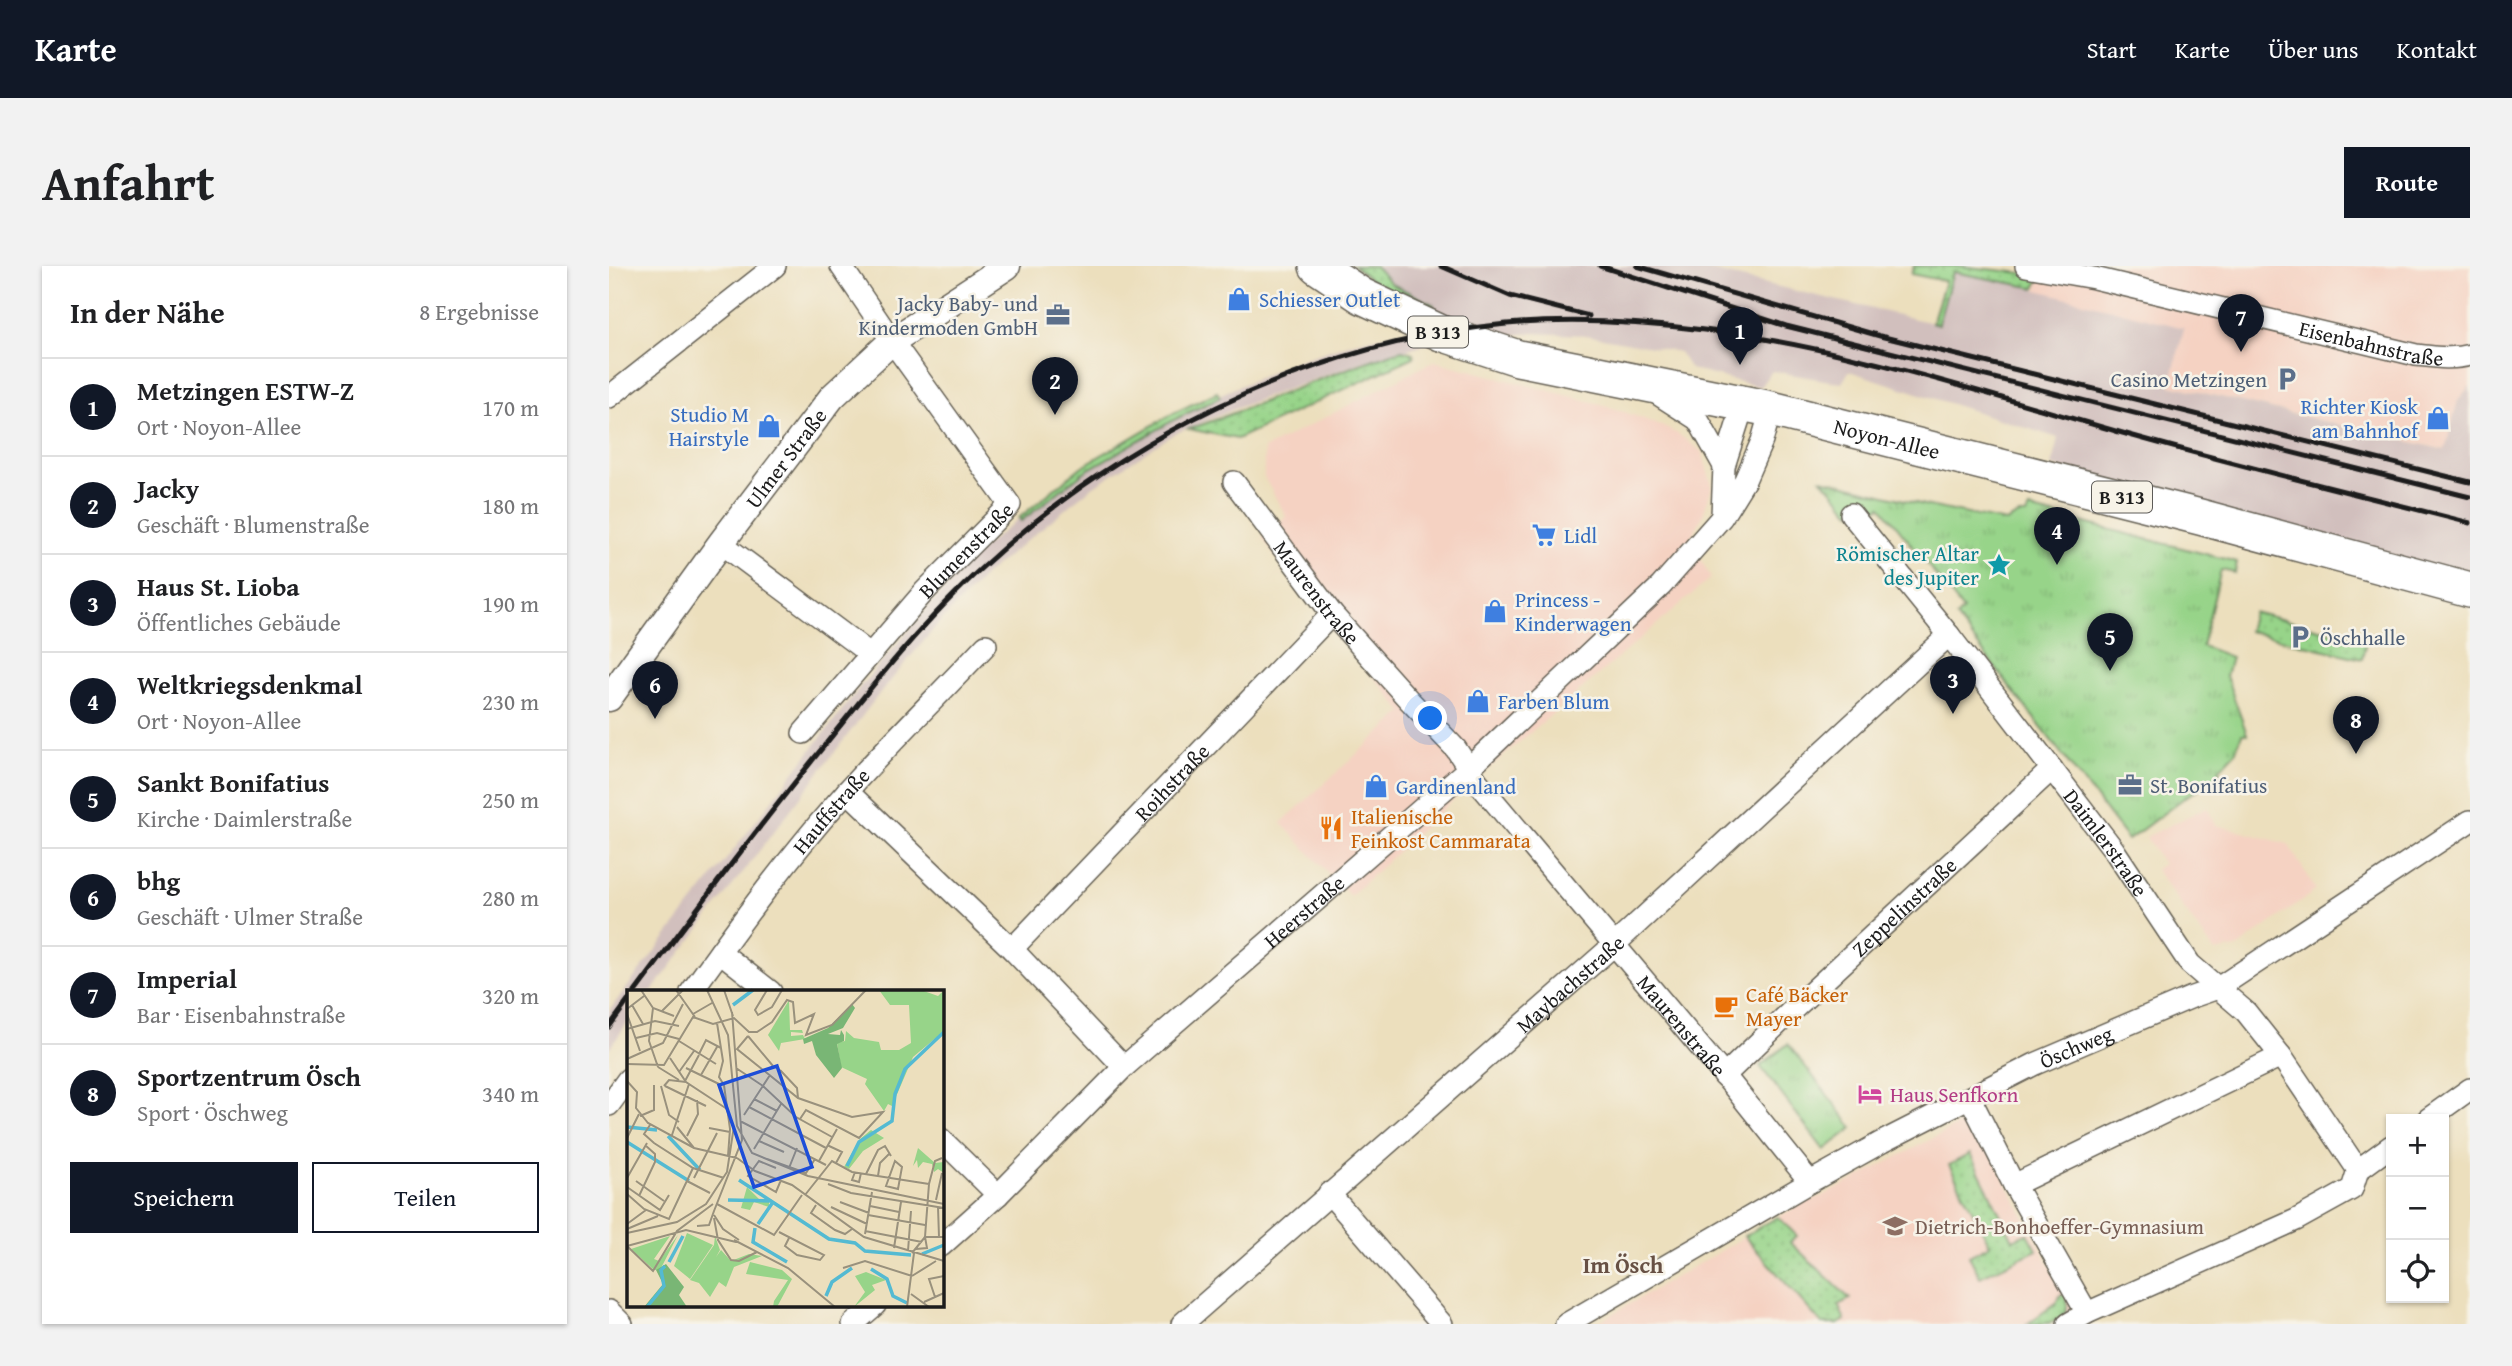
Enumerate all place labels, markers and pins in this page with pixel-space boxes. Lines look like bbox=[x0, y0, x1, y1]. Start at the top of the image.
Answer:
place label: Schiesser Outlet bbox=[1259, 284, 1401, 315]
shop icon: Schiesser Outlet bbox=[1225, 285, 1253, 313]
place label: Jacky Baby- und Kindermoden GmbH bbox=[858, 288, 1039, 343]
pin: 7 bbox=[2218, 294, 2264, 352]
office icon: Jacky Baby- und Kindermoden GmbH bbox=[1044, 301, 1072, 329]
pin: 1 bbox=[1717, 307, 1763, 365]
pin: 2 bbox=[1032, 357, 1078, 415]
place label: Casino Metzingen bbox=[2111, 364, 2267, 395]
parking icon: Casino Metzingen bbox=[2273, 365, 2301, 393]
place label: Richter Kiosk am Bahnhof bbox=[2301, 391, 2420, 446]
place label: Studio M Hairstyle bbox=[669, 399, 749, 454]
shop icon: Richter Kiosk am Bahnhof bbox=[2424, 404, 2452, 432]
shop icon: Studio M Hairstyle bbox=[755, 412, 783, 440]
pin: 4 bbox=[2034, 507, 2080, 565]
place label: Lidl bbox=[1564, 520, 1597, 551]
supermarket icon: Lidl bbox=[1530, 521, 1558, 549]
place label: Römischer Altar des Jupiter bbox=[1836, 538, 1979, 593]
place icon: Römischer Altar des Jupiter bbox=[1985, 551, 2013, 579]
place label: Princess - Kinderwagen bbox=[1515, 584, 1632, 639]
shop icon: Princess - Kinderwagen bbox=[1481, 597, 1509, 625]
pin: 5 bbox=[2087, 613, 2133, 671]
place label: Öschhalle bbox=[2320, 622, 2405, 653]
parking icon: Öschhalle bbox=[2286, 623, 2314, 651]
pin: 3 bbox=[1930, 656, 1976, 714]
pin: 6 bbox=[632, 661, 678, 719]
place label: Farben Blum bbox=[1498, 686, 1609, 717]
shop icon: Farben Blum bbox=[1464, 687, 1492, 715]
pin: 8 bbox=[2333, 696, 2379, 754]
place label: St. Bonifatius bbox=[2150, 770, 2267, 801]
place label: Gardinenland bbox=[1396, 771, 1517, 802]
office icon: St. Bonifatius bbox=[2116, 771, 2144, 799]
shop icon: Gardinenland bbox=[1362, 772, 1390, 800]
place label: Italienische Feinkost Cammarata bbox=[1351, 801, 1531, 856]
restaurant icon: Italienische Feinkost Cammarata bbox=[1317, 814, 1345, 842]
place label: Café Bäcker Mayer bbox=[1746, 979, 1848, 1034]
cafe icon: Café Bäcker Mayer bbox=[1712, 992, 1740, 1020]
place label: Haus Senfkorn bbox=[1890, 1079, 2018, 1110]
hotel icon: Haus Senfkorn bbox=[1856, 1080, 1884, 1108]
place label: Dietrich-Bonhoeffer-Gymnasium bbox=[1915, 1211, 2204, 1242]
school or university icon: Dietrich-Bonhoeffer-Gymnasium bbox=[1881, 1212, 1909, 1240]

